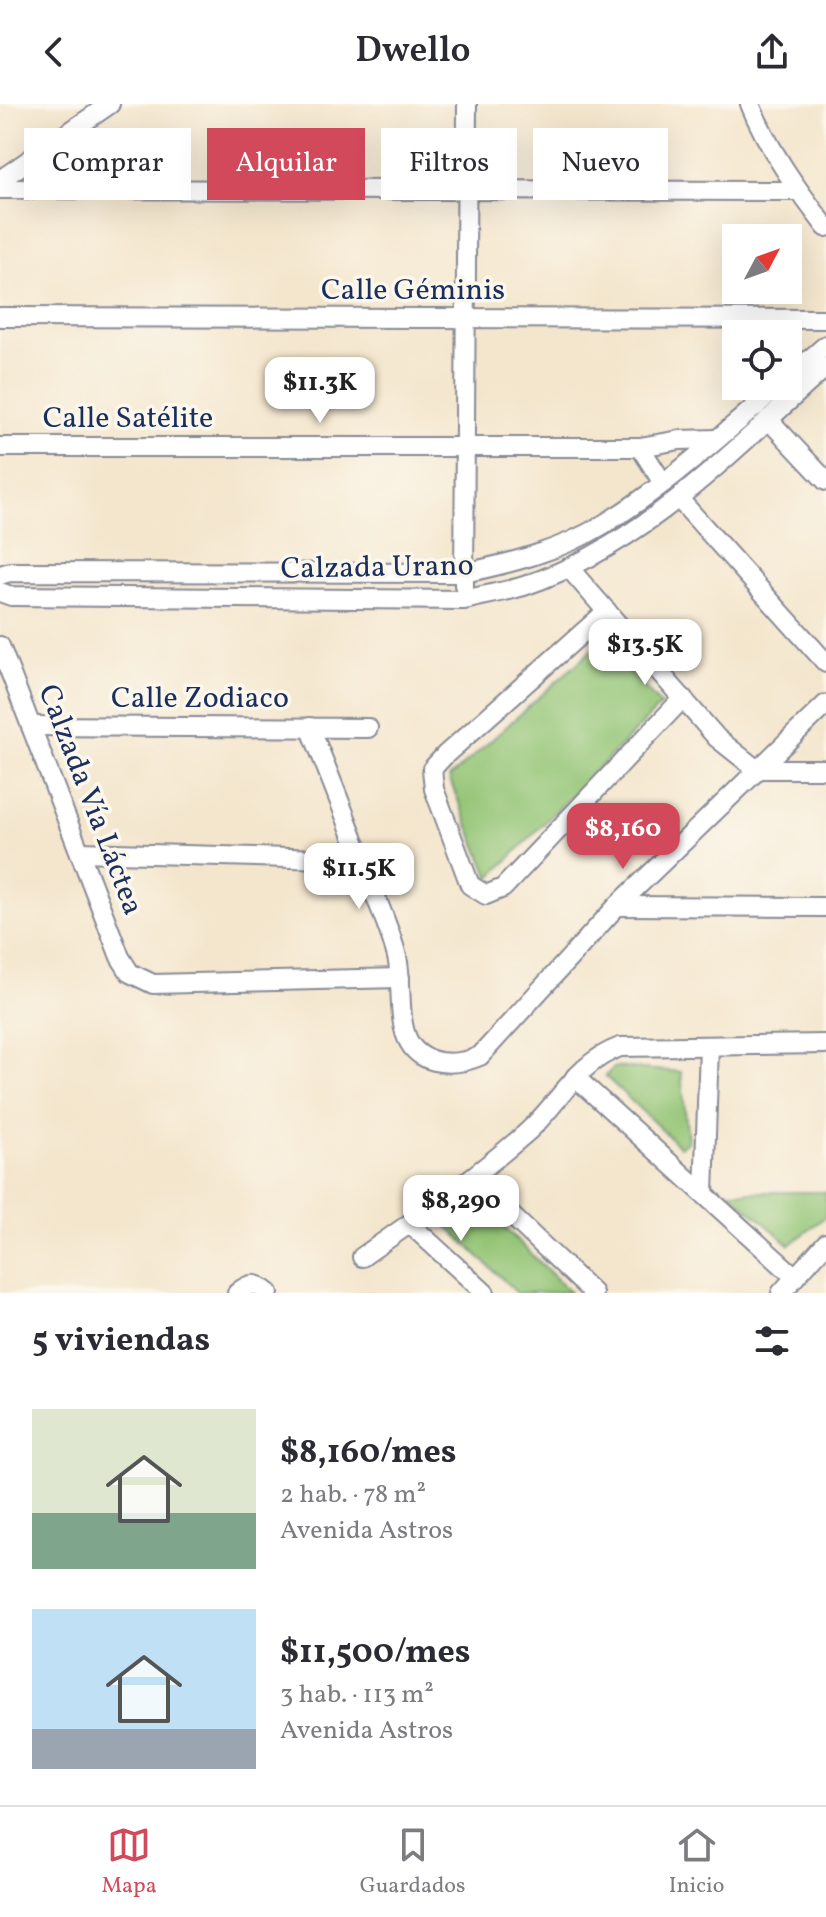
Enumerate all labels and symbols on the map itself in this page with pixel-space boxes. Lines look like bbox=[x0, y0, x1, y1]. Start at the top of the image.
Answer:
north arrow bbox=[722, 224, 802, 304]
street label: Calle Géminis bbox=[321, 270, 505, 312]
pin: $11.3K bbox=[255, 357, 385, 425]
street label: Calle Satélite bbox=[43, 398, 213, 440]
street label: Calzada Urano bbox=[280, 545, 474, 591]
pin: $13.5K bbox=[580, 619, 710, 687]
street label: Calle Zodiaco bbox=[111, 678, 289, 720]
street label: Calzada Vía Láctea bbox=[27, 679, 153, 921]
pin: $8,160 bbox=[558, 803, 688, 871]
pin: $11.5K bbox=[294, 843, 424, 911]
pin: $8,290 bbox=[396, 1175, 526, 1243]

